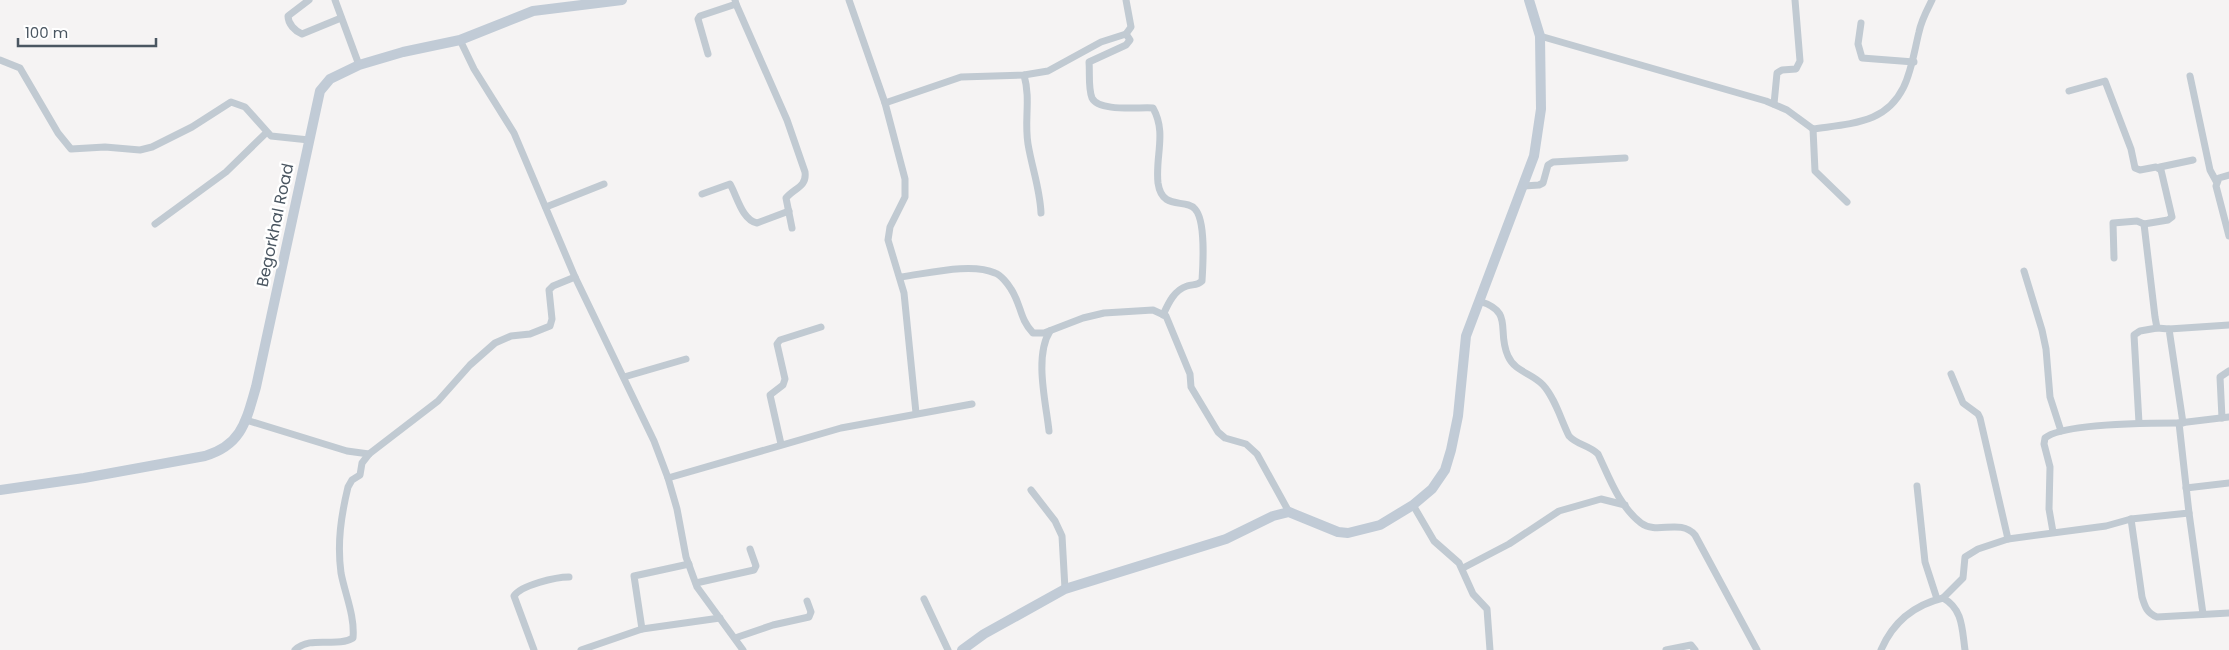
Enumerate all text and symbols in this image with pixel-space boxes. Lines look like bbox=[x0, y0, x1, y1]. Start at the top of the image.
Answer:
scale bar bbox=[18, 15, 155, 47]
text: 100 m bbox=[25, 22, 68, 43]
street label: Begorkhal Road bbox=[251, 161, 299, 289]

